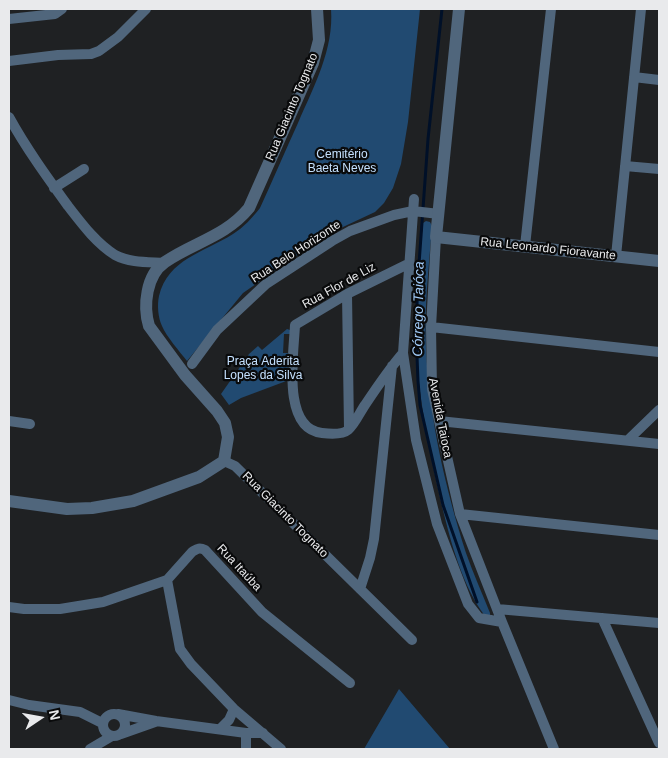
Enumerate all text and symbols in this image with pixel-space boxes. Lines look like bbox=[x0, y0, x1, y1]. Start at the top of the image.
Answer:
street label: Rua Giacinto Tognato bbox=[263, 51, 321, 163]
park label: Cemitério Baeta Neves bbox=[308, 148, 376, 176]
street label: Rua Belo Horizonte bbox=[248, 218, 344, 286]
street label: Rua Leonardo Fioravante bbox=[480, 235, 616, 263]
street label: Rua Flor de Liz bbox=[300, 260, 378, 312]
water label: Córrego Taióca bbox=[410, 261, 428, 357]
park label: Praça Aderita Lopes da Silva bbox=[224, 355, 302, 383]
street label: Avenida Taioca bbox=[425, 377, 455, 459]
street label: Rua Giacinto Tognato bbox=[239, 469, 331, 561]
street label: Rua Itaúba bbox=[214, 542, 264, 594]
north arrow bbox=[15, 693, 65, 743]
text: N bbox=[46, 708, 64, 721]

